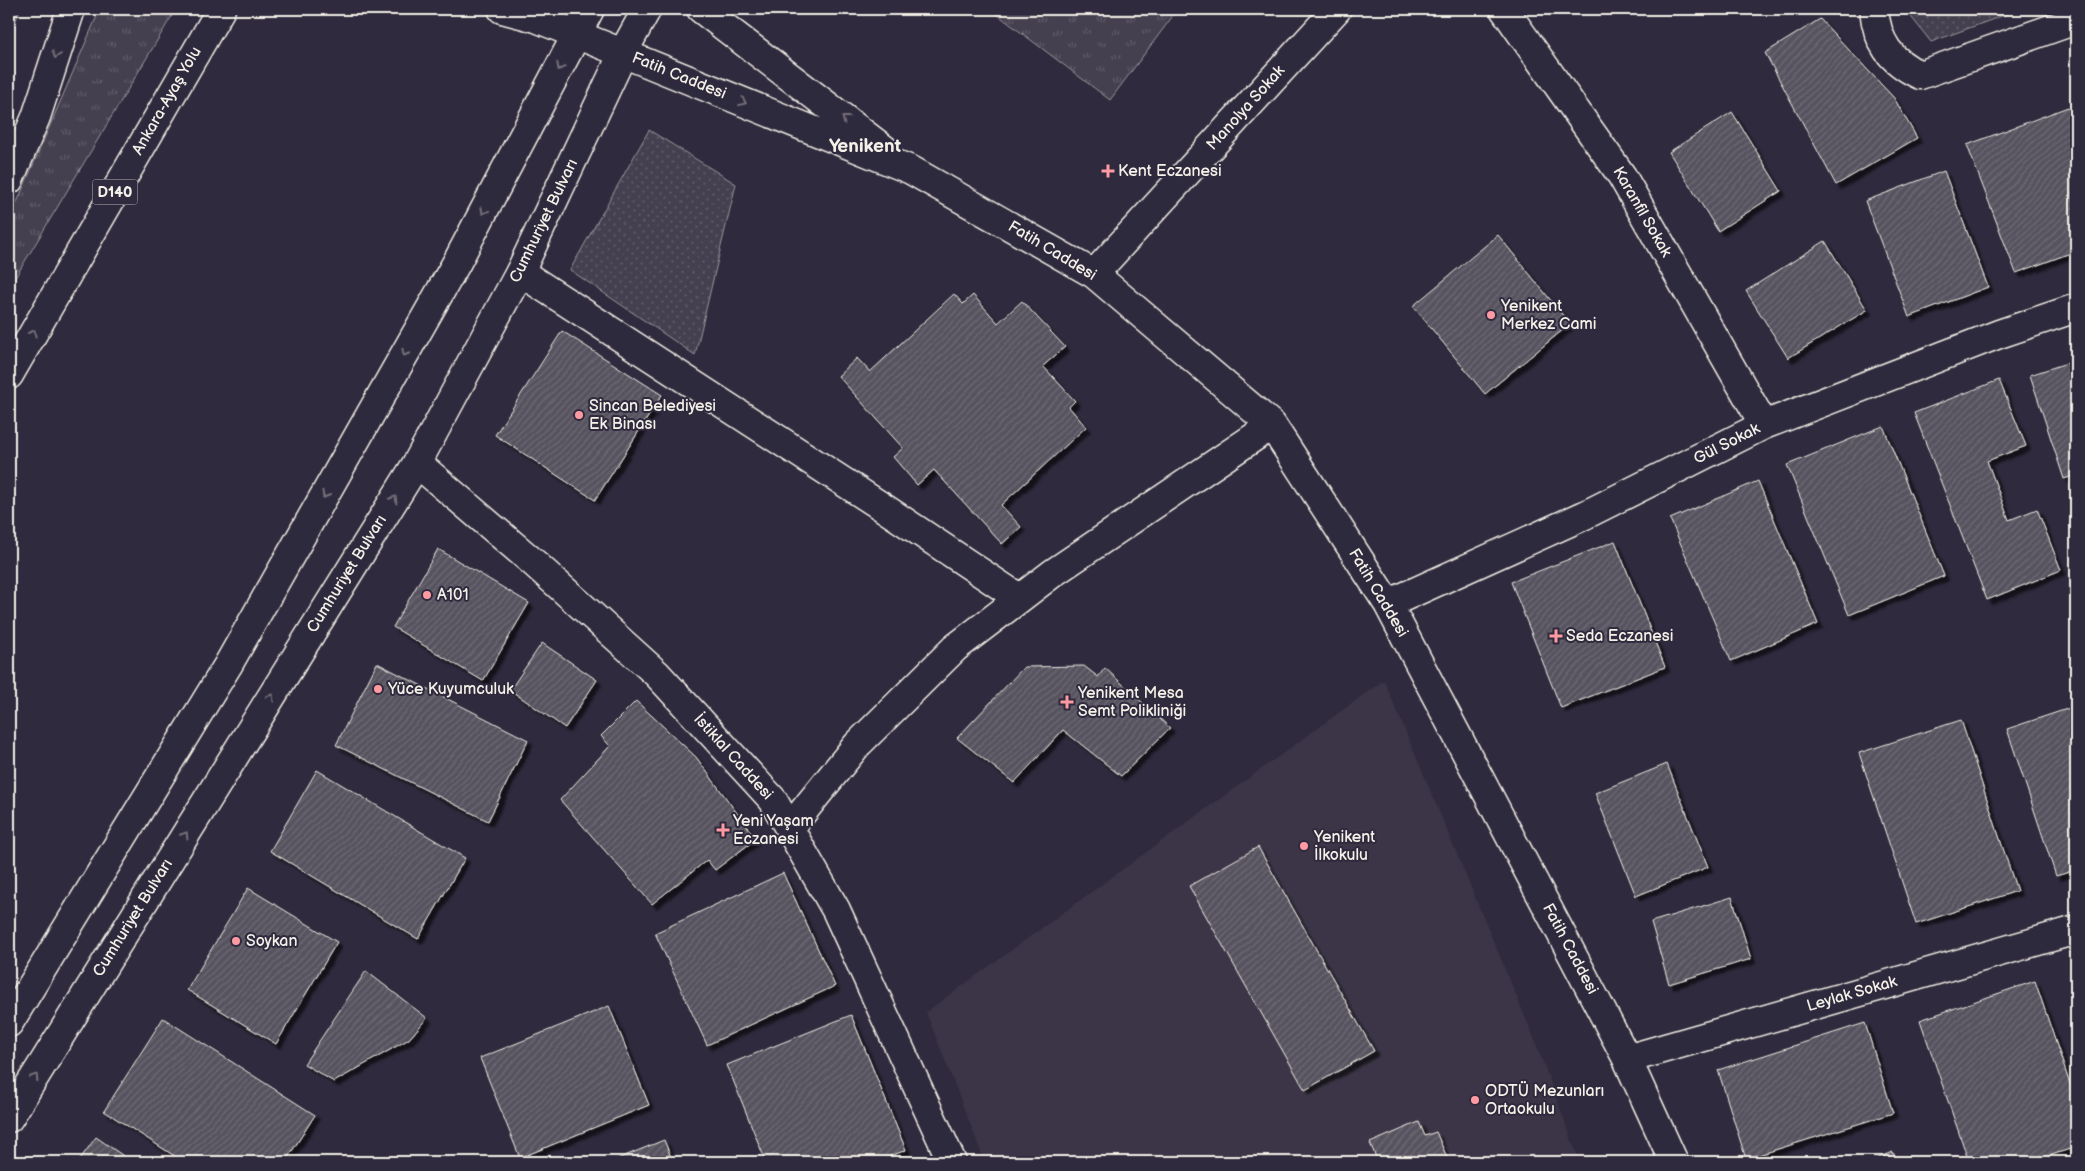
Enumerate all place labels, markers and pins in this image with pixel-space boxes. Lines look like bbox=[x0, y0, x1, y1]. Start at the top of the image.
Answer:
place label: Kent Eczanesi bbox=[1118, 162, 1222, 181]
marker: Kent Eczanesi bbox=[1102, 165, 1114, 177]
place label: Yenikent Merkez Cami bbox=[1500, 297, 1597, 334]
marker: Yenikent Merkez Cami bbox=[1485, 309, 1497, 321]
place label: Sincan Belediyesi Ek Binası bbox=[589, 397, 716, 434]
marker: Sincan Belediyesi Ek Binası bbox=[573, 409, 585, 421]
place label: A101 bbox=[437, 586, 469, 605]
marker: A101 bbox=[421, 589, 433, 601]
place label: Seda Eczanesi bbox=[1566, 627, 1673, 646]
marker: Seda Eczanesi bbox=[1550, 630, 1562, 642]
place label: Yüce Kuyumculuk bbox=[387, 680, 514, 699]
marker: Yüce Kuyumculuk bbox=[372, 683, 384, 695]
place label: Yenikent Mesa Semt Polikliniği bbox=[1077, 684, 1186, 721]
marker: Yenikent Mesa Semt Polikliniği bbox=[1060, 695, 1074, 709]
place label: Yeni Yaşam Eczanesi bbox=[732, 812, 814, 849]
marker: Yeni Yaşam Eczanesi bbox=[717, 824, 729, 836]
place label: Yenikent İlkokulu bbox=[1313, 828, 1375, 865]
marker: Yenikent İlkokulu bbox=[1298, 840, 1310, 852]
place label: Soykan bbox=[246, 932, 297, 951]
marker: Soykan bbox=[230, 935, 242, 947]
place label: ODTÜ Mezunları Ortaokulu bbox=[1485, 1080, 1604, 1119]
marker: ODTÜ Mezunları Ortaokulu bbox=[1469, 1094, 1481, 1106]

